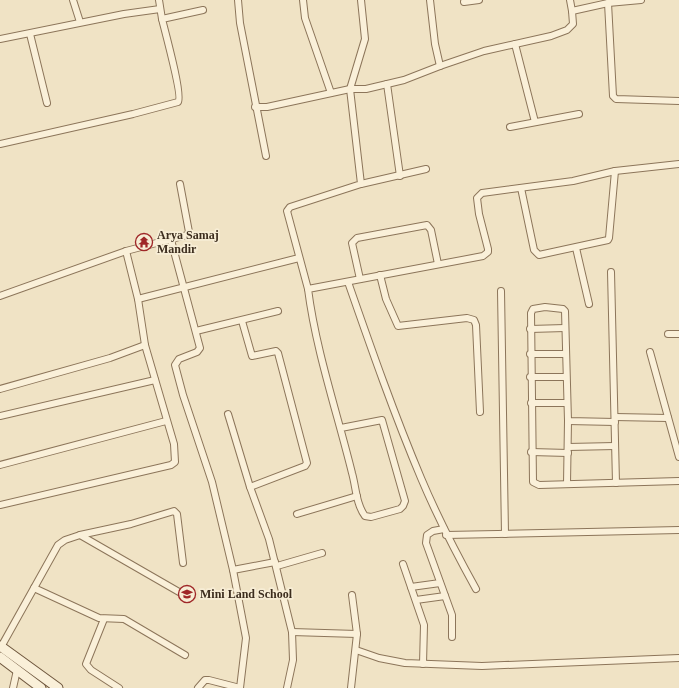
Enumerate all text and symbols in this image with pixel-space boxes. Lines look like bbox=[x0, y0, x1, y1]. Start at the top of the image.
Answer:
place label: Arya Samaj Mandir bbox=[157, 228, 219, 256]
temple icon: Arya Samaj Mandir bbox=[134, 232, 154, 252]
school or university icon: Mini Land School bbox=[177, 584, 197, 604]
place label: Mini Land School bbox=[200, 587, 293, 601]

